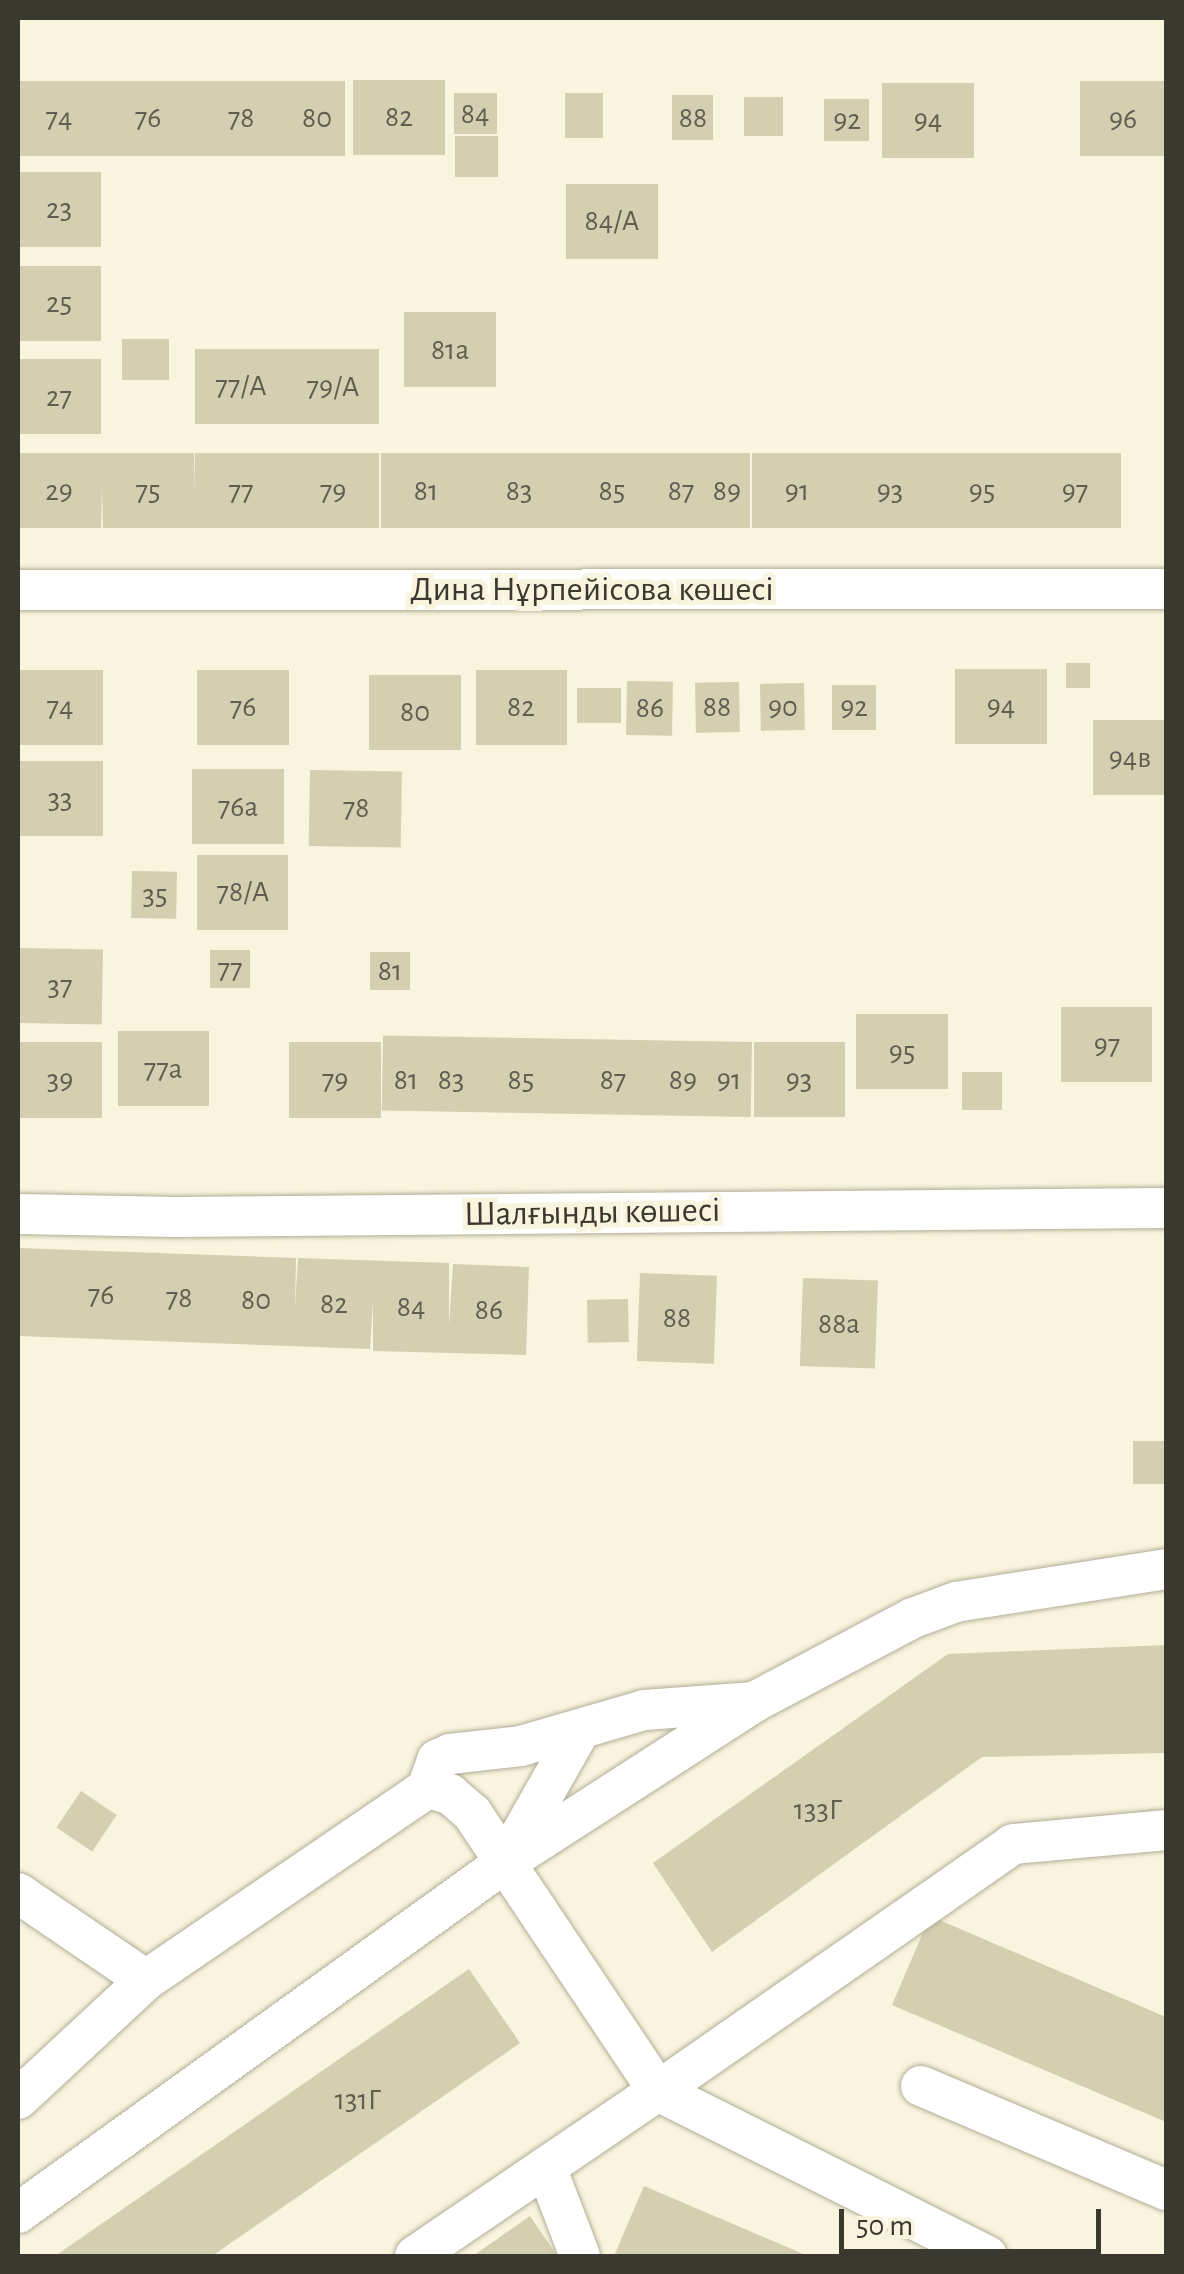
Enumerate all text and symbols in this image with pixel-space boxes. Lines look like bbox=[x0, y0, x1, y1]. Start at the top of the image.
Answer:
house number: 84 bbox=[461, 96, 489, 132]
house number: 82 bbox=[385, 99, 413, 135]
house number: 74 bbox=[46, 100, 72, 136]
house number: 76 bbox=[135, 100, 161, 136]
house number: 78 bbox=[228, 100, 254, 136]
house number: 80 bbox=[302, 100, 332, 136]
house number: 88 bbox=[679, 100, 707, 136]
house number: 96 bbox=[1109, 101, 1137, 137]
house number: 92 bbox=[833, 102, 861, 138]
house number: 94 bbox=[914, 102, 942, 138]
house number: 23 bbox=[46, 191, 72, 227]
house number: 84/А bbox=[585, 203, 639, 239]
house number: 25 bbox=[46, 285, 72, 321]
house number: 81а bbox=[431, 332, 469, 368]
house number: 77/А bbox=[215, 368, 267, 404]
house number: 79/А bbox=[307, 369, 359, 405]
house number: 27 bbox=[46, 379, 72, 415]
house number: 29 bbox=[45, 473, 73, 509]
house number: 75 bbox=[135, 473, 161, 509]
house number: 77 bbox=[228, 473, 254, 509]
house number: 79 bbox=[320, 473, 346, 509]
house number: 81 bbox=[414, 473, 438, 509]
house number: 83 bbox=[506, 473, 532, 509]
house number: 85 bbox=[599, 473, 625, 509]
house number: 87 bbox=[668, 473, 694, 509]
house number: 89 bbox=[713, 473, 741, 509]
house number: 91 bbox=[785, 473, 809, 509]
house number: 93 bbox=[877, 473, 903, 509]
house number: 95 bbox=[969, 473, 995, 509]
house number: 97 bbox=[1062, 473, 1088, 509]
street label: Дина Нұрпейісова көшесі bbox=[410, 569, 774, 611]
house number: 94 bbox=[987, 688, 1015, 724]
house number: 74 bbox=[47, 689, 73, 725]
house number: 76 bbox=[230, 689, 256, 725]
house number: 82 bbox=[507, 689, 535, 725]
house number: 88 bbox=[703, 689, 731, 725]
house number: 90 bbox=[768, 689, 798, 725]
house number: 92 bbox=[840, 689, 868, 725]
house number: 86 bbox=[636, 690, 664, 726]
house number: 80 bbox=[400, 694, 430, 730]
house number: 94в bbox=[1109, 740, 1151, 776]
house number: 33 bbox=[48, 781, 72, 817]
house number: 76а bbox=[218, 789, 258, 825]
house number: 78 bbox=[343, 790, 369, 826]
house number: 78/А bbox=[217, 874, 269, 910]
house number: 35 bbox=[143, 877, 167, 913]
house number: 77 bbox=[217, 951, 243, 987]
house number: 81 bbox=[378, 953, 402, 989]
house number: 37 bbox=[48, 968, 72, 1004]
house number: 97 bbox=[1094, 1027, 1120, 1063]
house number: 95 bbox=[889, 1034, 915, 1070]
house number: 77а bbox=[144, 1051, 182, 1087]
house number: 39 bbox=[47, 1062, 73, 1098]
house number: 79 bbox=[322, 1062, 348, 1098]
house number: 81 bbox=[394, 1062, 418, 1098]
house number: 83 bbox=[438, 1062, 464, 1098]
house number: 85 bbox=[508, 1062, 534, 1098]
house number: 87 bbox=[600, 1062, 626, 1098]
house number: 89 bbox=[669, 1062, 697, 1098]
house number: 91 bbox=[717, 1062, 741, 1098]
house number: 93 bbox=[786, 1062, 812, 1098]
street label: Шалғынды көшесі bbox=[463, 1190, 721, 1236]
house number: 76 bbox=[88, 1277, 114, 1313]
house number: 78 bbox=[166, 1280, 192, 1316]
house number: 80 bbox=[241, 1282, 271, 1318]
house number: 82 bbox=[320, 1286, 348, 1322]
house number: 84 bbox=[397, 1289, 425, 1325]
house number: 86 bbox=[475, 1292, 503, 1328]
house number: 88 bbox=[663, 1300, 691, 1336]
house number: 88а bbox=[818, 1306, 860, 1342]
house number: 133Г bbox=[794, 1792, 842, 1828]
house number: 131Г bbox=[335, 2082, 381, 2118]
scale bar bbox=[844, 2189, 1106, 2251]
text: 50 m bbox=[856, 2211, 913, 2241]

